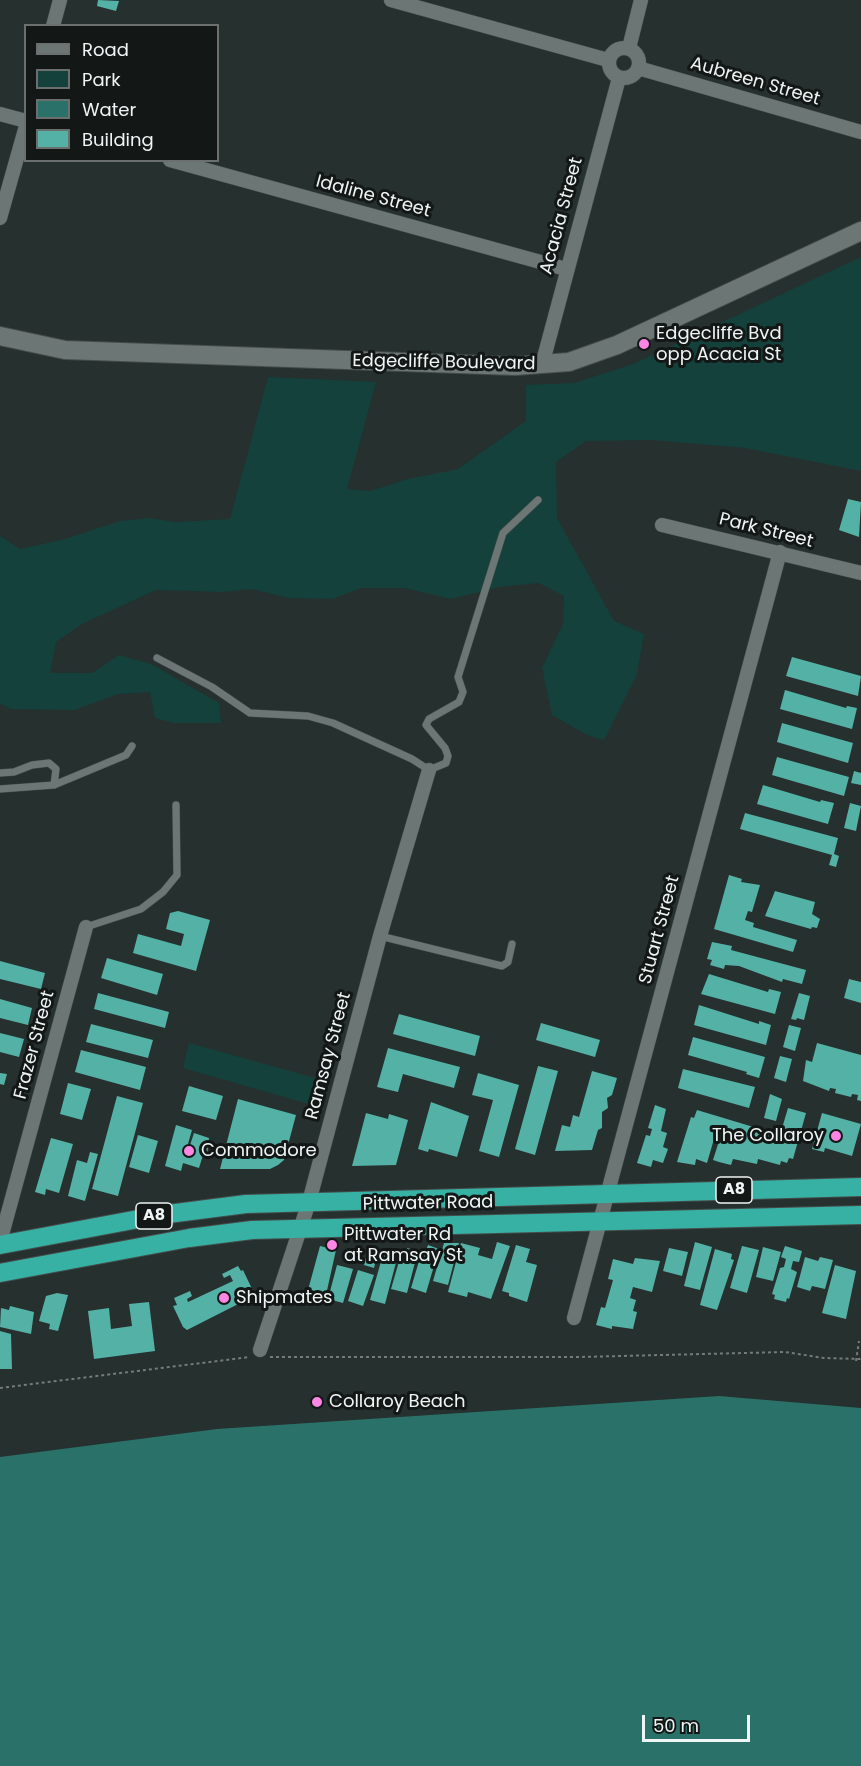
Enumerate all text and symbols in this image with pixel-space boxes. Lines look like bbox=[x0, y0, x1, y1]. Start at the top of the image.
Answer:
legend bbox=[24, 24, 219, 162]
text: Road bbox=[82, 37, 129, 62]
street label: Aubreen Street bbox=[688, 53, 822, 111]
text: Park bbox=[82, 67, 121, 92]
text: Water bbox=[82, 97, 136, 122]
text: Building bbox=[82, 127, 154, 152]
street label: Acacia Street bbox=[536, 155, 588, 277]
street label: Idaline Street bbox=[313, 171, 433, 223]
place label: Edgecliffe Bvd opp Acacia St bbox=[656, 323, 782, 366]
marker: Edgecliffe Bvd opp Acacia St bbox=[637, 337, 651, 351]
street label: Edgecliffe Boulevard bbox=[352, 351, 536, 375]
street label: Park Street bbox=[717, 509, 815, 553]
street label: Stuart Street bbox=[635, 873, 685, 987]
street label: Frazer Street bbox=[10, 988, 60, 1102]
street label: Ramsay Street bbox=[302, 990, 356, 1122]
place label: The Collaroy bbox=[712, 1125, 824, 1147]
marker: The Collaroy bbox=[829, 1129, 843, 1143]
place label: Commodore bbox=[201, 1140, 317, 1162]
marker: Commodore bbox=[182, 1144, 196, 1158]
road number: A8 bbox=[716, 1177, 752, 1203]
street label: Pittwater Road bbox=[362, 1192, 494, 1216]
road number: A8 bbox=[136, 1203, 172, 1229]
place label: Pittwater Rd at Ramsay St bbox=[344, 1224, 463, 1266]
marker: Pittwater Rd at Ramsay St bbox=[325, 1238, 339, 1252]
place label: Shipmates bbox=[236, 1287, 332, 1309]
marker: Shipmates bbox=[217, 1291, 231, 1305]
place label: Collaroy Beach bbox=[329, 1391, 465, 1413]
marker: Collaroy Beach bbox=[310, 1395, 324, 1409]
scale bar bbox=[645, 1703, 753, 1741]
text: 50 m bbox=[653, 1713, 699, 1738]

